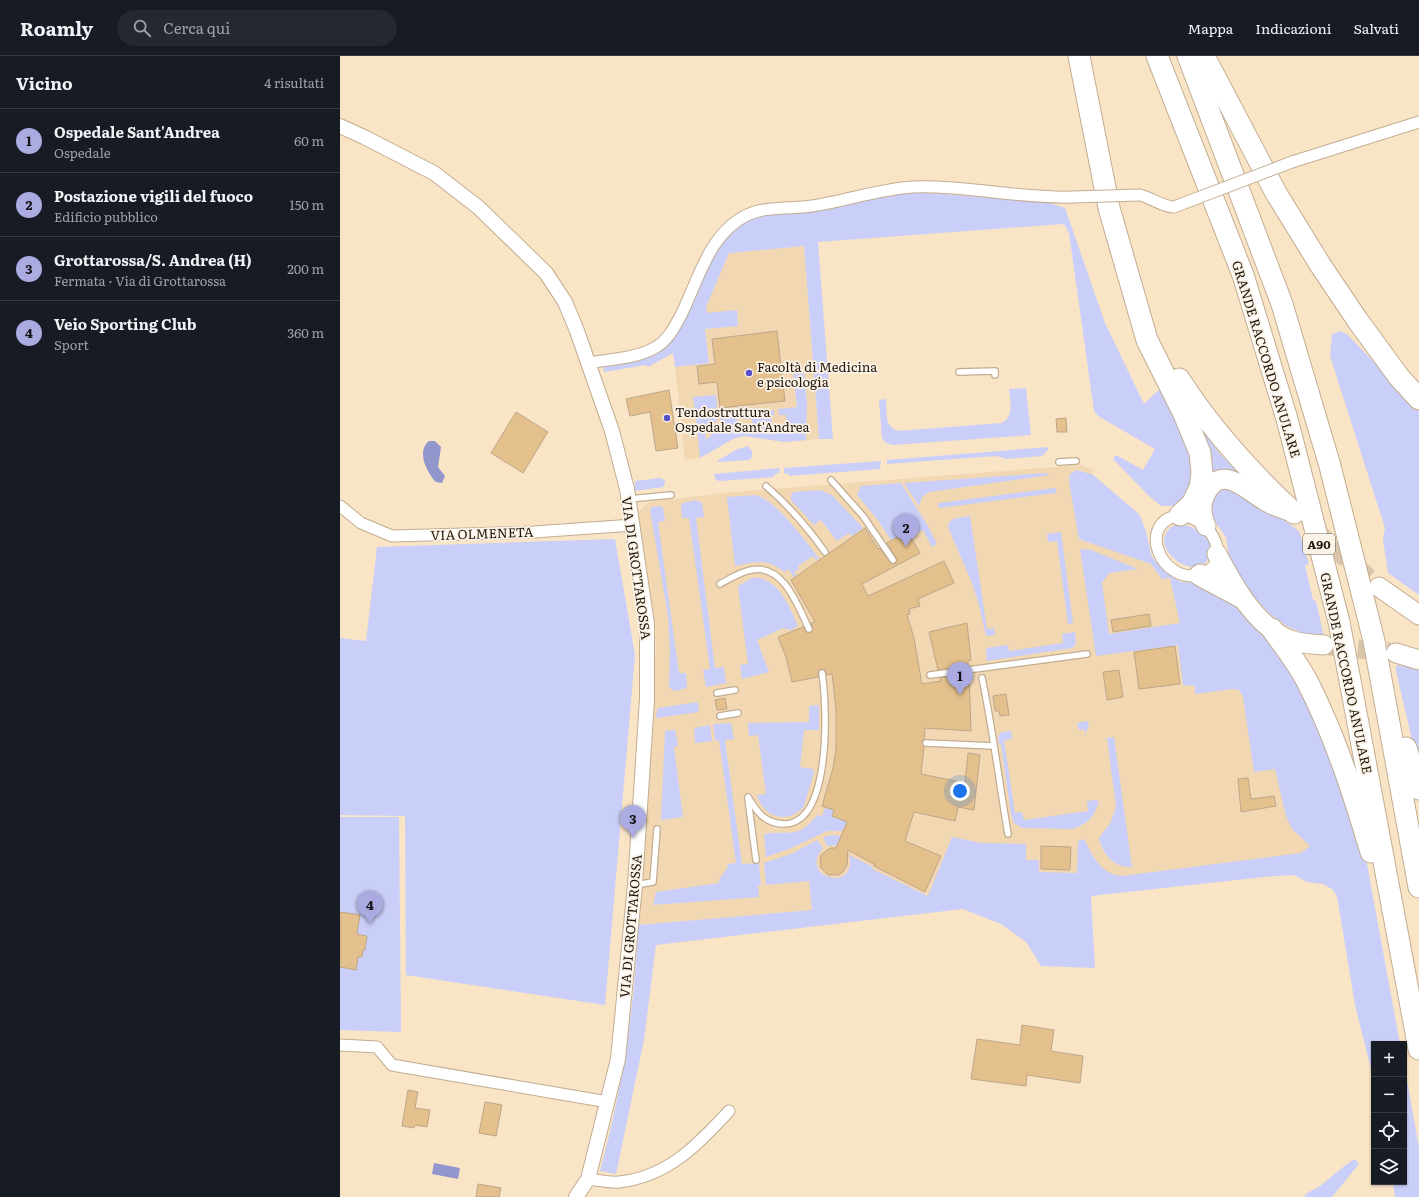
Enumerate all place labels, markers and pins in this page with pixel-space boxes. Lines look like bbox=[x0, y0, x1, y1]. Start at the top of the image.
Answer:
place label: Facoltà di Medicina e psicologia bbox=[757, 357, 877, 391]
marker: Facoltà di Medicina e psicologia bbox=[744, 368, 754, 378]
place label: Tendostruttura Ospedale Sant'Andrea bbox=[675, 402, 809, 436]
marker: Tendostruttura Ospedale Sant'Andrea bbox=[662, 413, 672, 423]
pin: 2 bbox=[893, 514, 919, 547]
pin: 1 bbox=[947, 662, 973, 695]
pin: 3 bbox=[620, 805, 646, 838]
pin: 4 bbox=[357, 891, 383, 924]

